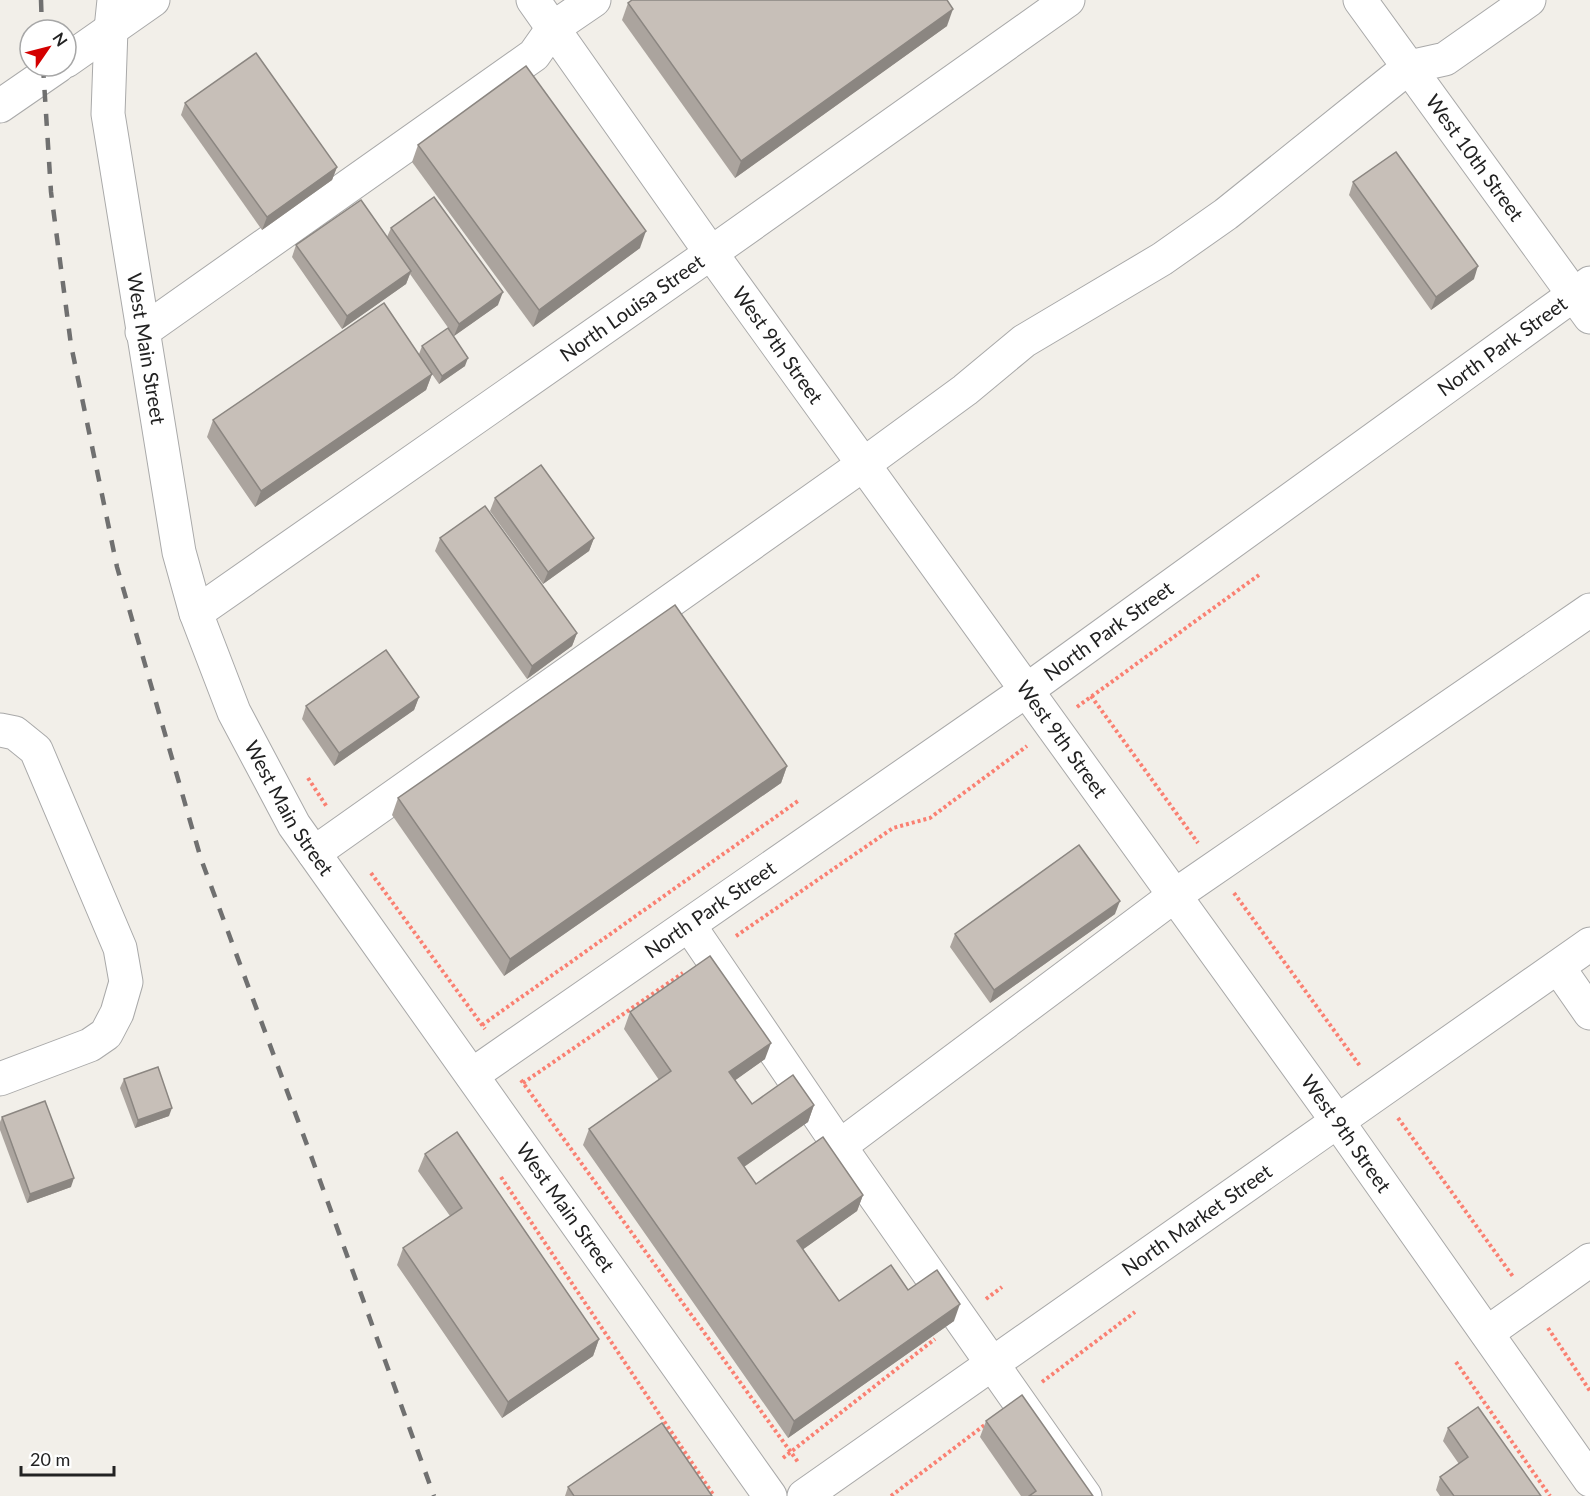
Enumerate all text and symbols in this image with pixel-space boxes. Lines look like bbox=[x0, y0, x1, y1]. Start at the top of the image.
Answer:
north arrow bbox=[18, 18, 78, 78]
text: N bbox=[49, 29, 72, 50]
street label: West 10th Street bbox=[1421, 89, 1529, 225]
street label: North Louisa Street bbox=[555, 249, 708, 366]
street label: West Main Street bbox=[123, 271, 171, 426]
street label: West 9th Street bbox=[728, 281, 829, 408]
street label: North Park Street bbox=[1432, 291, 1571, 400]
street label: North Park Street bbox=[1038, 575, 1177, 685]
street label: West 9th Street bbox=[1012, 675, 1113, 802]
street label: West Main Street bbox=[240, 736, 339, 880]
street label: North Park Street bbox=[640, 855, 780, 963]
street label: West 9th Street bbox=[1297, 1069, 1397, 1197]
street label: West Main Street bbox=[512, 1137, 620, 1276]
street label: North Market Street bbox=[1117, 1158, 1276, 1280]
scale bar bbox=[21, 1439, 114, 1477]
text: 20 m bbox=[30, 1448, 70, 1470]

